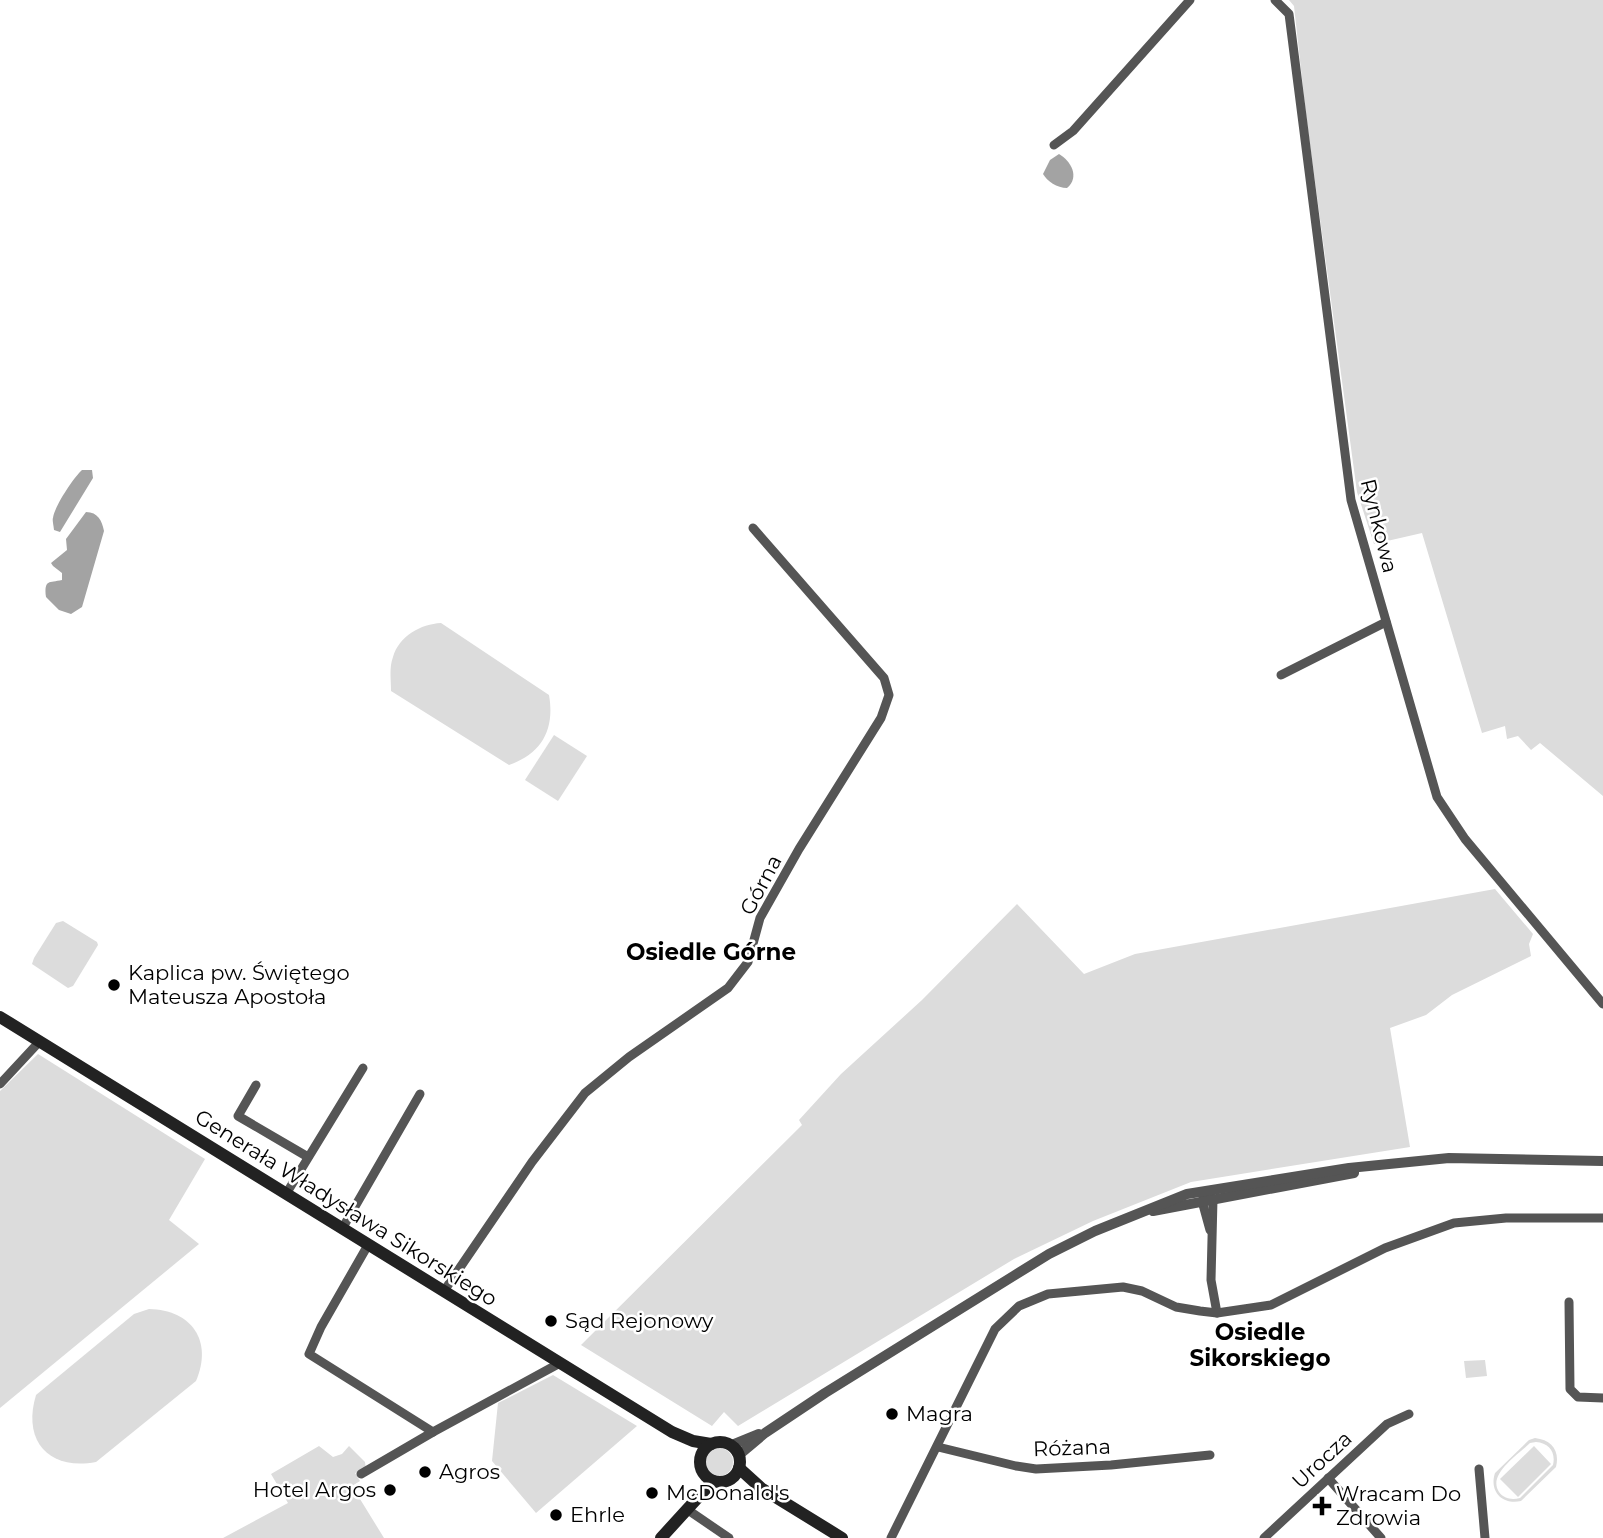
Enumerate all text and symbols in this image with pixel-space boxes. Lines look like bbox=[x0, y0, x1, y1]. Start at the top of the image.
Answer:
street label: Rynkowa bbox=[1356, 476, 1403, 576]
street label: Górna bbox=[734, 851, 787, 919]
district label: Osiedle Górne bbox=[626, 938, 796, 966]
place label: Kaplica pw. Świętego Mateusza Apostoła bbox=[128, 960, 350, 1009]
marker: Kaplica pw. Świętego Mateusza Apostoła bbox=[106, 977, 122, 993]
street label: Generała Władysława Sikorskiego bbox=[191, 1104, 502, 1311]
place label: Sąd Rejonowy bbox=[565, 1308, 714, 1333]
marker: Sąd Rejonowy bbox=[543, 1313, 559, 1329]
district label: Osiedle Sikorskiego bbox=[1190, 1318, 1331, 1372]
place label: Magra bbox=[906, 1401, 973, 1426]
marker: Magra bbox=[884, 1406, 900, 1422]
street label: Urocza bbox=[1287, 1426, 1357, 1494]
street label: Różana bbox=[1033, 1434, 1111, 1461]
place label: Agros bbox=[439, 1459, 500, 1484]
marker: Agros bbox=[417, 1464, 433, 1480]
place label: Hotel Argos bbox=[253, 1477, 376, 1502]
place label: McDonald's bbox=[666, 1480, 789, 1505]
place label: Wracam Do Zdrowia bbox=[1336, 1481, 1461, 1530]
marker: Hotel Argos bbox=[382, 1482, 398, 1498]
marker: McDonald's bbox=[644, 1485, 660, 1501]
marker: Wracam Do Zdrowia bbox=[1314, 1498, 1330, 1514]
place label: Ehrle bbox=[570, 1502, 625, 1527]
marker: Ehrle bbox=[548, 1507, 564, 1523]

